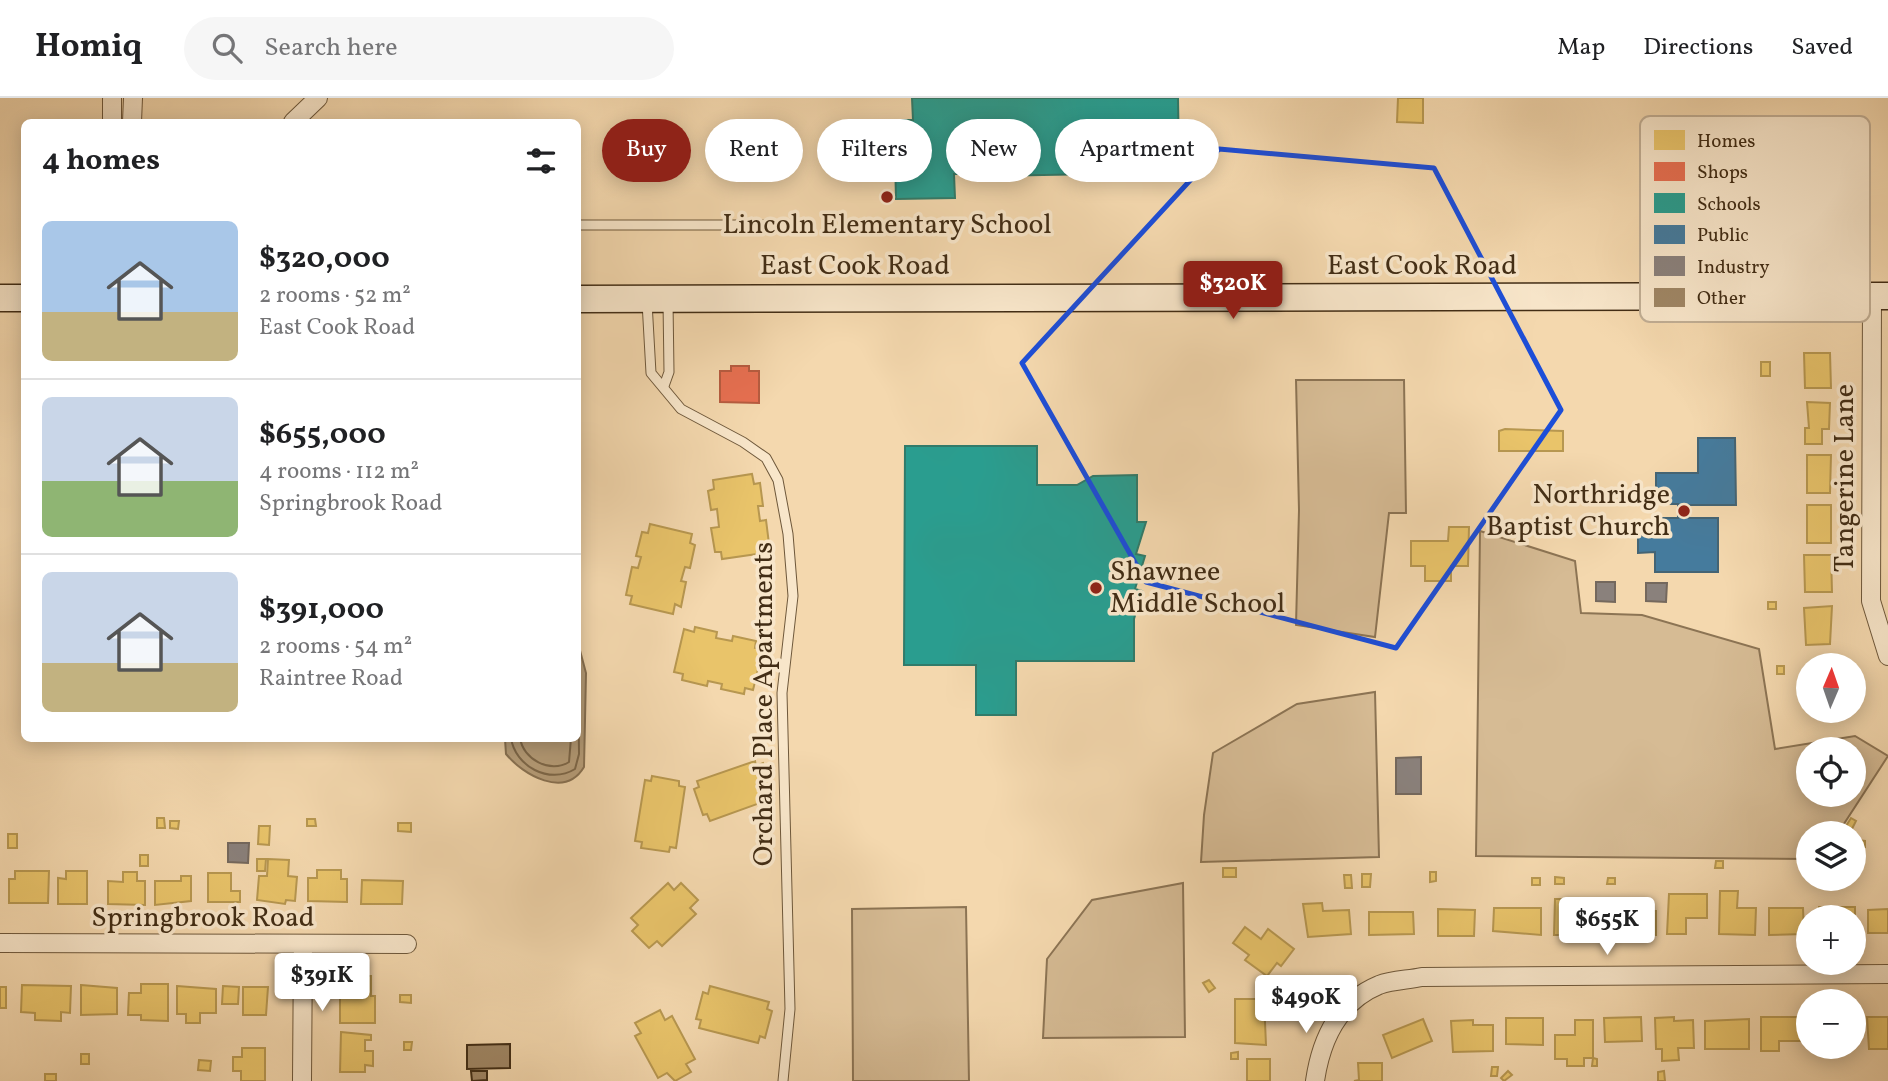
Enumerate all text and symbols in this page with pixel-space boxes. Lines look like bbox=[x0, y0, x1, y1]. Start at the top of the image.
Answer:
search box bbox=[184, 17, 674, 80]
text: Homiq bbox=[35, 25, 142, 71]
icon: search bbox=[208, 29, 246, 67]
text: Search here bbox=[264, 30, 397, 66]
text: Map bbox=[1557, 31, 1605, 65]
text: Directions bbox=[1643, 31, 1753, 65]
text: Saved bbox=[1791, 31, 1853, 65]
legend bbox=[1640, 116, 1870, 322]
chip: Buy bbox=[602, 119, 691, 182]
chip: Rent bbox=[705, 119, 803, 182]
chip: Filters bbox=[817, 119, 932, 182]
chip: New bbox=[946, 119, 1041, 182]
chip: Apartment bbox=[1055, 119, 1219, 182]
text: Homes bbox=[1697, 129, 1755, 155]
text: 4 homes bbox=[42, 140, 160, 182]
icon: filters bbox=[522, 142, 560, 180]
text: Shops bbox=[1697, 160, 1748, 186]
marker: Lincoln Elementary School bbox=[879, 189, 895, 205]
text: Schools bbox=[1697, 192, 1761, 218]
place label: Lincoln Elementary School bbox=[722, 206, 1052, 245]
text: Public bbox=[1697, 223, 1749, 249]
text: $320,000 bbox=[259, 238, 390, 280]
street label: East Cook Road bbox=[760, 247, 950, 286]
street label: East Cook Road bbox=[1327, 247, 1517, 286]
icon: home bbox=[98, 249, 182, 333]
text: Industry bbox=[1697, 255, 1770, 281]
pin: $320K bbox=[1184, 262, 1282, 321]
text: $320K bbox=[1199, 268, 1267, 300]
text: 2 rooms · 52 m² bbox=[259, 280, 411, 312]
text: Other bbox=[1697, 286, 1746, 312]
text: East Cook Road bbox=[259, 312, 415, 344]
street label: Tangerine Lane bbox=[1826, 384, 1865, 572]
text: $655,000 bbox=[259, 414, 386, 456]
icon: home bbox=[98, 425, 182, 509]
text: 4 rooms · 112 m² bbox=[259, 456, 419, 488]
place label: Northridge Baptist Church bbox=[1486, 476, 1670, 547]
text: Springbrook Road bbox=[259, 488, 442, 520]
marker: Northridge Baptist Church bbox=[1676, 503, 1692, 519]
street label: Orchard Place Apartments bbox=[745, 542, 784, 866]
place label: Shawnee Middle School bbox=[1110, 553, 1285, 624]
marker: Shawnee Middle School bbox=[1088, 580, 1104, 596]
text: $391,000 bbox=[259, 589, 384, 631]
icon: home bbox=[98, 600, 182, 684]
text: 2 rooms · 54 m² bbox=[259, 631, 412, 663]
north arrow bbox=[1796, 653, 1866, 723]
map controls bbox=[1796, 653, 1866, 1059]
text: Raintree Road bbox=[259, 663, 403, 695]
button: locate bbox=[1796, 737, 1866, 807]
button: layers bbox=[1796, 821, 1866, 891]
pin: $655K bbox=[1558, 898, 1656, 957]
street label: Springbrook Road bbox=[91, 899, 315, 938]
text: $655K bbox=[1575, 904, 1639, 936]
button: + bbox=[1796, 905, 1866, 975]
pin: $391K bbox=[273, 954, 371, 1013]
text: $391K bbox=[291, 960, 353, 992]
pin: $490K bbox=[1257, 976, 1355, 1035]
text: $490K bbox=[1271, 982, 1341, 1014]
button: − bbox=[1796, 989, 1866, 1059]

